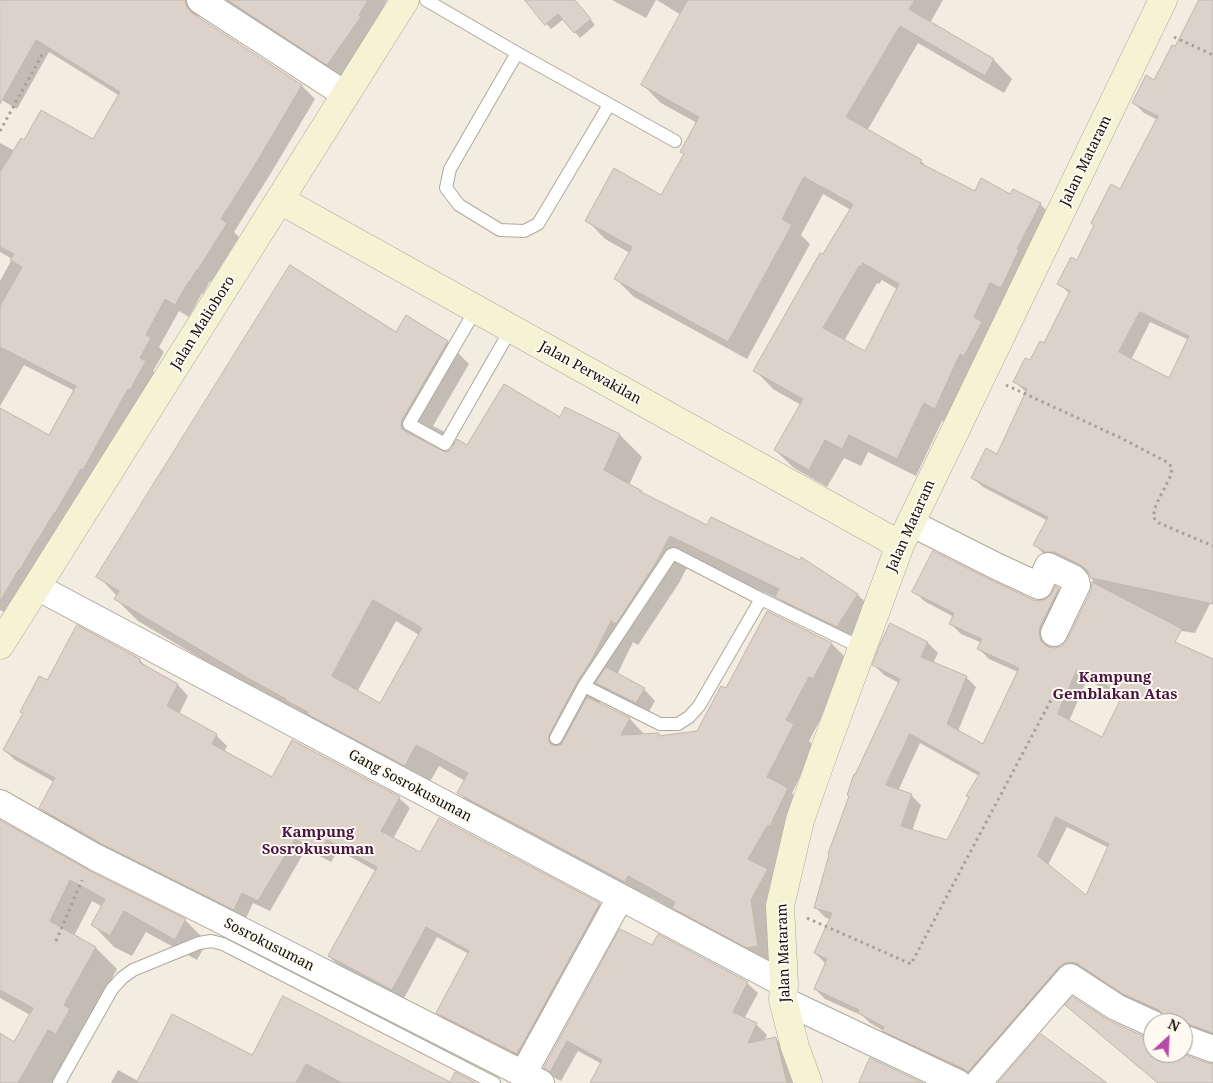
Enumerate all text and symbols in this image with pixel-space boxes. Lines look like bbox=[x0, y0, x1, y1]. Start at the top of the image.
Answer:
street label: Jalan Mataram bbox=[1057, 113, 1115, 209]
street label: Jalan Malioboro bbox=[168, 273, 238, 373]
street label: Jalan Perwakilan bbox=[536, 338, 644, 408]
street label: Jalan Mataram bbox=[883, 477, 939, 575]
district label: Kampung Gemblakan Atas bbox=[1053, 669, 1177, 704]
street label: Gang Sosrokusuman bbox=[345, 746, 475, 826]
district label: Kampung Sosrokusuman bbox=[262, 824, 374, 859]
street label: Jalan Mataram bbox=[774, 903, 794, 1003]
street label: Sosrokusuman bbox=[221, 915, 317, 975]
north arrow bbox=[1143, 1013, 1193, 1063]
text: N bbox=[1165, 1014, 1183, 1036]

